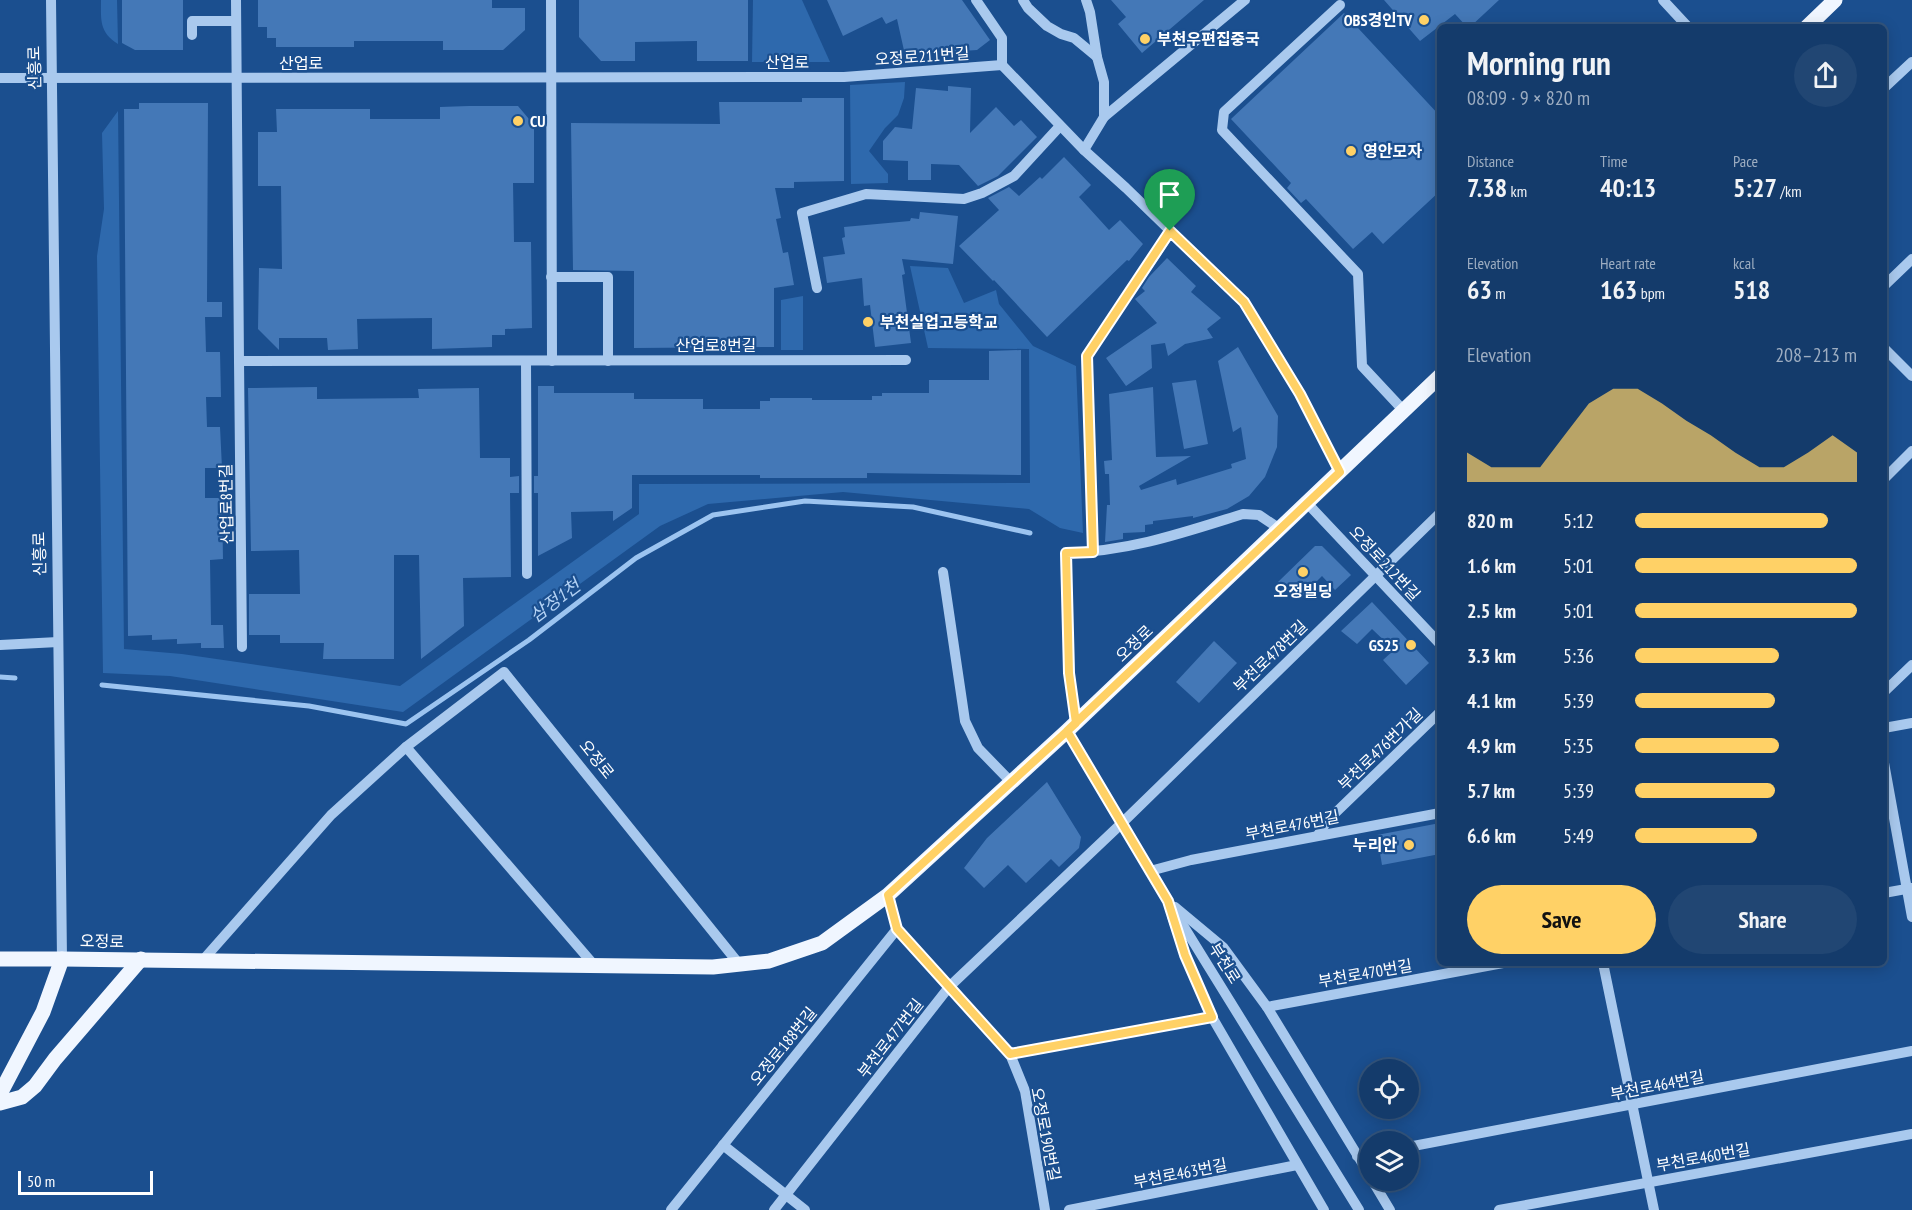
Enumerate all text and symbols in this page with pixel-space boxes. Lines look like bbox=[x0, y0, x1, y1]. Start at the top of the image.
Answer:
place label: OBS경인TV bbox=[1344, 10, 1413, 30]
marker: OBS경인TV bbox=[1417, 13, 1431, 27]
place label: 부천우편집중국 bbox=[1157, 29, 1260, 49]
marker: 부천우편집중국 bbox=[1138, 32, 1152, 46]
text: Morning run bbox=[1467, 41, 1611, 84]
street label: 오정로211번길 bbox=[874, 43, 970, 69]
button: share bbox=[1794, 44, 1857, 107]
street label: 신흥로 bbox=[24, 45, 44, 90]
street label: 산업로 bbox=[765, 52, 809, 72]
street label: 산업로 bbox=[279, 53, 323, 73]
text: 08:09 · 9 × 820 m bbox=[1467, 85, 1590, 111]
place label: CU bbox=[530, 111, 546, 131]
marker: CU bbox=[511, 114, 525, 128]
place label: 영안모자 bbox=[1363, 141, 1422, 161]
marker: 영안모자 bbox=[1344, 144, 1358, 158]
text: Distance bbox=[1467, 151, 1514, 171]
text: Time bbox=[1600, 151, 1628, 171]
text: Pace bbox=[1733, 151, 1758, 171]
pin bbox=[1144, 169, 1195, 231]
text: 7.38 bbox=[1467, 171, 1507, 204]
text: 40:13 bbox=[1600, 171, 1656, 204]
text: 5:27 bbox=[1733, 171, 1777, 204]
icon: arrive bbox=[1153, 178, 1186, 211]
text: km bbox=[1507, 181, 1527, 201]
text: /km bbox=[1777, 181, 1802, 201]
text: Elevation bbox=[1467, 253, 1518, 273]
text: Heart rate bbox=[1600, 253, 1656, 273]
text: kcal bbox=[1733, 253, 1755, 273]
text: 63 bbox=[1467, 273, 1492, 306]
text: 163 bbox=[1600, 273, 1637, 306]
text: 518 bbox=[1733, 273, 1770, 306]
text: m bbox=[1492, 283, 1506, 303]
text: bpm bbox=[1637, 283, 1665, 303]
place label: 부천실업고등학교 bbox=[880, 312, 998, 332]
marker: 부천실업고등학교 bbox=[861, 315, 875, 329]
street label: 산업로8번길 bbox=[676, 335, 756, 355]
text: Elevation bbox=[1467, 342, 1531, 368]
text: 208–213 m bbox=[1775, 342, 1857, 368]
street label: 산업로8번길 bbox=[215, 463, 237, 545]
text: 820 m bbox=[1467, 508, 1513, 534]
text: 5:12 bbox=[1563, 508, 1594, 534]
street label: 오정로212번길 bbox=[1345, 521, 1425, 605]
street label: 신흥로 bbox=[29, 531, 49, 576]
text: 1.6 km bbox=[1467, 553, 1516, 579]
text: 5:01 bbox=[1563, 553, 1594, 579]
marker: 오정빌딩 bbox=[1296, 565, 1310, 579]
water label: 삼정1천 bbox=[525, 573, 587, 627]
place label: 오정빌딩 bbox=[1274, 581, 1332, 601]
text: 2.5 km bbox=[1467, 598, 1516, 624]
text: 5:01 bbox=[1563, 598, 1594, 624]
street label: 부천로478번길 bbox=[1229, 616, 1311, 696]
street label: 오정로 bbox=[1111, 620, 1157, 666]
place label: GS25 bbox=[1369, 635, 1399, 655]
marker: GS25 bbox=[1404, 638, 1418, 652]
text: 3.3 km bbox=[1467, 643, 1516, 669]
text: 5:36 bbox=[1563, 643, 1594, 669]
text: 4.1 km bbox=[1467, 688, 1516, 714]
text: 5:39 bbox=[1563, 688, 1594, 714]
street label: 부천로476번가길 bbox=[1334, 704, 1426, 794]
text: 4.9 km bbox=[1467, 733, 1516, 759]
text: 5:35 bbox=[1563, 733, 1594, 759]
street label: 오정로 bbox=[575, 736, 619, 783]
text: 5.7 km bbox=[1467, 778, 1515, 804]
text: 5:39 bbox=[1563, 778, 1594, 804]
street label: 부천로476번길 bbox=[1243, 806, 1341, 844]
text: 6.6 km bbox=[1467, 823, 1516, 849]
text: 5:49 bbox=[1563, 823, 1594, 849]
place label: 누리안 bbox=[1353, 835, 1397, 855]
marker: 누리안 bbox=[1402, 838, 1416, 852]
button: Save bbox=[1467, 885, 1656, 954]
button: Share bbox=[1668, 885, 1857, 954]
street label: 오정로 bbox=[80, 931, 125, 951]
street label: 부천로 bbox=[1205, 939, 1245, 987]
street label: 부천로470번길 bbox=[1316, 955, 1414, 991]
street label: 부천로477번길 bbox=[853, 994, 927, 1082]
street label: 오정로188번길 bbox=[745, 1003, 821, 1089]
map controls bbox=[1359, 1059, 1419, 1191]
button: locate bbox=[1359, 1059, 1419, 1119]
street label: 부천로464번길 bbox=[1608, 1066, 1706, 1104]
street label: 오정로190번길 bbox=[1027, 1085, 1065, 1183]
button: layers bbox=[1359, 1131, 1419, 1191]
street label: 부천로460번길 bbox=[1654, 1139, 1752, 1175]
street label: 부천로463번길 bbox=[1131, 1154, 1229, 1192]
scale bar bbox=[18, 1168, 153, 1196]
text: 50 m bbox=[27, 1171, 55, 1191]

